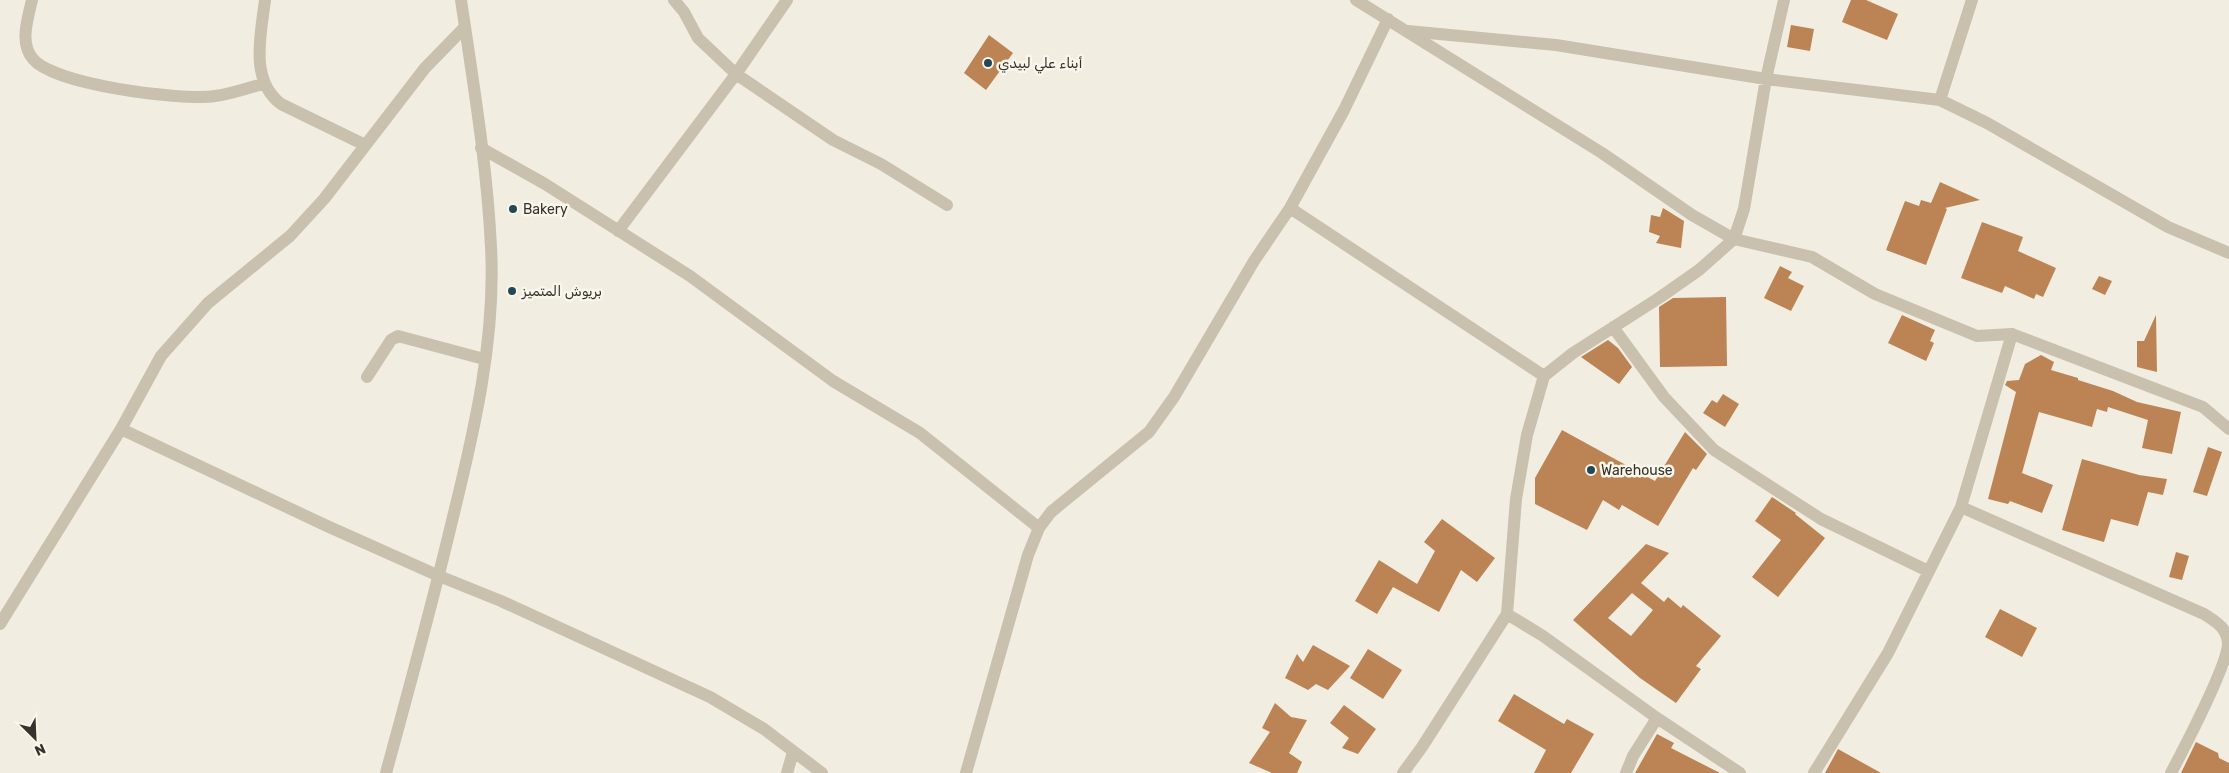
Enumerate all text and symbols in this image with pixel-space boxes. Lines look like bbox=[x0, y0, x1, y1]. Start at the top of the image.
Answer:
place label: أبناء علي لبيدي bbox=[998, 55, 1083, 74]
marker: أبناء علي لبيدي bbox=[982, 57, 994, 69]
place label: Bakery bbox=[523, 201, 568, 218]
marker: Bakery bbox=[507, 203, 519, 215]
place label: بريوش المتميز bbox=[521, 283, 602, 300]
marker: بريوش المتميز bbox=[506, 285, 518, 297]
place label: Warehouse bbox=[1601, 462, 1673, 479]
marker: Warehouse bbox=[1585, 464, 1597, 476]
north arrow bbox=[10, 713, 60, 763]
text: N bbox=[32, 740, 48, 759]

